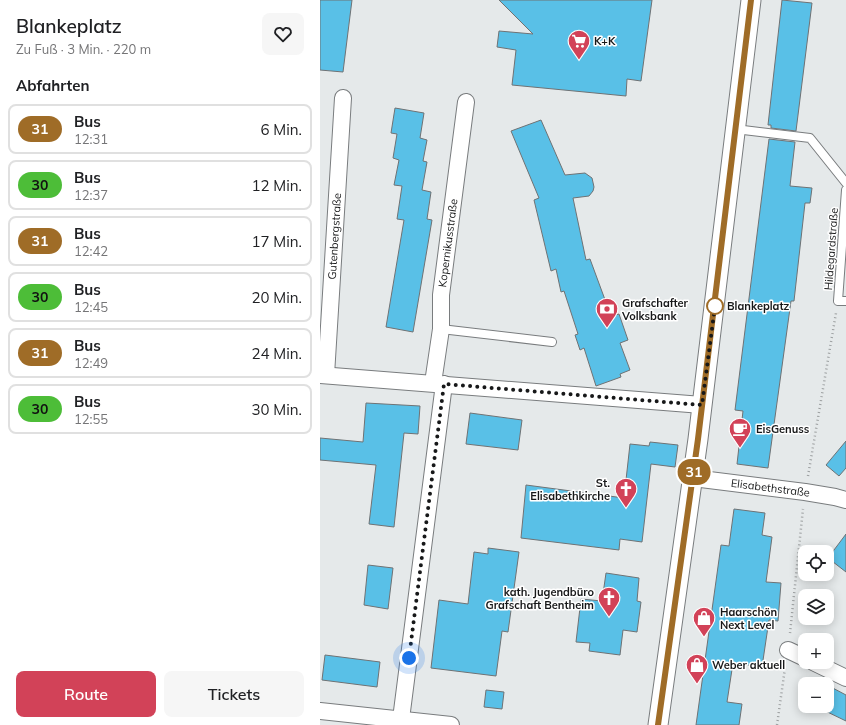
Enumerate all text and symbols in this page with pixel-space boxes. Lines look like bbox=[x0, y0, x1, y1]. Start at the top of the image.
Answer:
button: heart bbox=[262, 13, 304, 55]
text: Blankeplatz bbox=[16, 14, 122, 38]
supermarket icon: K+K bbox=[566, 28, 592, 61]
place label: K+K bbox=[594, 34, 616, 48]
text: Zu Fuß · 3 Min. · 220 m bbox=[16, 41, 151, 57]
text: Abfahrten bbox=[16, 76, 89, 95]
text: Bus bbox=[74, 112, 101, 131]
text: 31 bbox=[32, 120, 48, 138]
text: 6 Min. bbox=[260, 120, 302, 139]
text: 12:31 bbox=[74, 131, 108, 147]
text: Bus bbox=[74, 168, 101, 187]
text: 30 bbox=[32, 176, 48, 194]
text: 12 Min. bbox=[251, 176, 302, 195]
text: 12:37 bbox=[74, 187, 108, 203]
street label: Gutenbergstraße bbox=[325, 193, 344, 280]
street label: Kopernikusstraße bbox=[435, 198, 460, 288]
street label: Hildegardstraße bbox=[821, 207, 841, 291]
text: Bus bbox=[74, 224, 101, 243]
text: 31 bbox=[32, 232, 48, 250]
text: 17 Min. bbox=[251, 232, 302, 251]
text: 12:42 bbox=[74, 243, 108, 259]
text: Bus bbox=[74, 280, 101, 299]
text: 30 bbox=[32, 288, 48, 306]
text: 20 Min. bbox=[251, 288, 302, 307]
bank icon: Grafschafter Volksbank bbox=[594, 296, 620, 329]
place label: Grafschafter Volksbank bbox=[621, 296, 689, 323]
marker: Blankeplatz bbox=[706, 297, 724, 315]
text: 12:45 bbox=[74, 299, 108, 315]
place label: Blankeplatz bbox=[727, 299, 790, 313]
text: Bus bbox=[74, 336, 101, 355]
text: 31 bbox=[32, 344, 48, 362]
text: 24 Min. bbox=[251, 344, 302, 363]
text: 12:49 bbox=[74, 355, 108, 371]
text: Bus bbox=[74, 392, 101, 411]
text: 30 bbox=[32, 400, 48, 418]
text: 30 Min. bbox=[251, 400, 302, 419]
text: 12:55 bbox=[74, 411, 108, 427]
cafe icon: EisGenuss bbox=[727, 416, 753, 449]
place label: EisGenuss bbox=[756, 422, 810, 436]
line badge: 31 bbox=[676, 459, 712, 485]
text: 31 bbox=[686, 463, 702, 481]
place label: St. Elisabethkirche bbox=[530, 476, 610, 503]
church icon: St. Elisabethkirche bbox=[613, 476, 639, 509]
street label: Elisabethstraße bbox=[730, 476, 811, 500]
map controls bbox=[798, 545, 834, 713]
button: locate bbox=[798, 545, 834, 581]
place label: kath. Jugendbüro Grafschaft Bentheim bbox=[486, 585, 594, 612]
church icon: kath. Jugendbüro Grafschaft Bentheim bbox=[596, 585, 622, 618]
button: layers bbox=[798, 589, 834, 625]
shop icon: Haarschön Next Level bbox=[691, 605, 717, 638]
place label: Haarschön Next Level bbox=[720, 605, 777, 632]
button: + bbox=[798, 633, 834, 669]
your location bbox=[399, 648, 419, 668]
shop icon: Weber aktuell bbox=[684, 652, 710, 685]
place label: Weber aktuell bbox=[712, 658, 785, 672]
button: Route bbox=[16, 671, 156, 717]
button: Tickets bbox=[164, 671, 304, 717]
button: − bbox=[798, 677, 834, 713]

